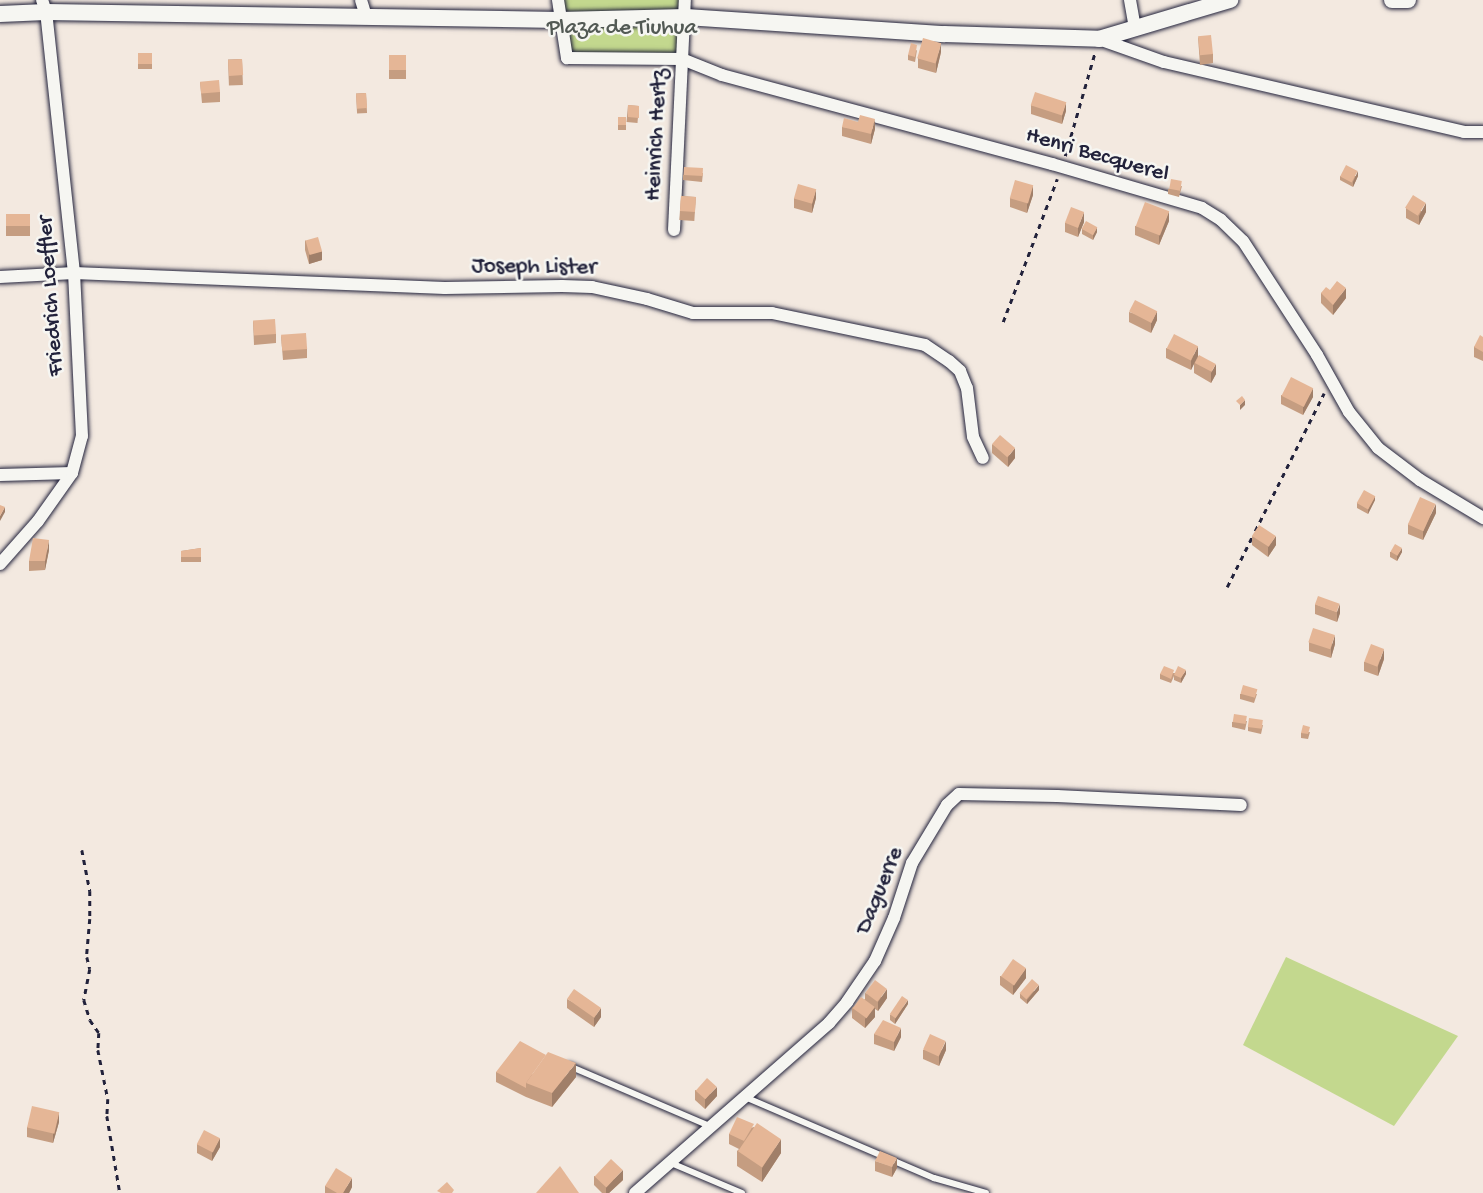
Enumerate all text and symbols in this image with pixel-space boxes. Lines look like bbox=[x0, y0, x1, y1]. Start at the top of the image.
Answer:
park label: Plaza de Tiuhua bbox=[547, 15, 697, 43]
street label: Heinrich Hertz bbox=[641, 68, 675, 202]
street label: Henri Becquerel bbox=[1022, 122, 1172, 190]
street label: Friedrich Loeffler bbox=[33, 215, 71, 377]
street label: Joseph Lister bbox=[471, 253, 597, 283]
street label: Daguerre bbox=[851, 843, 911, 939]

